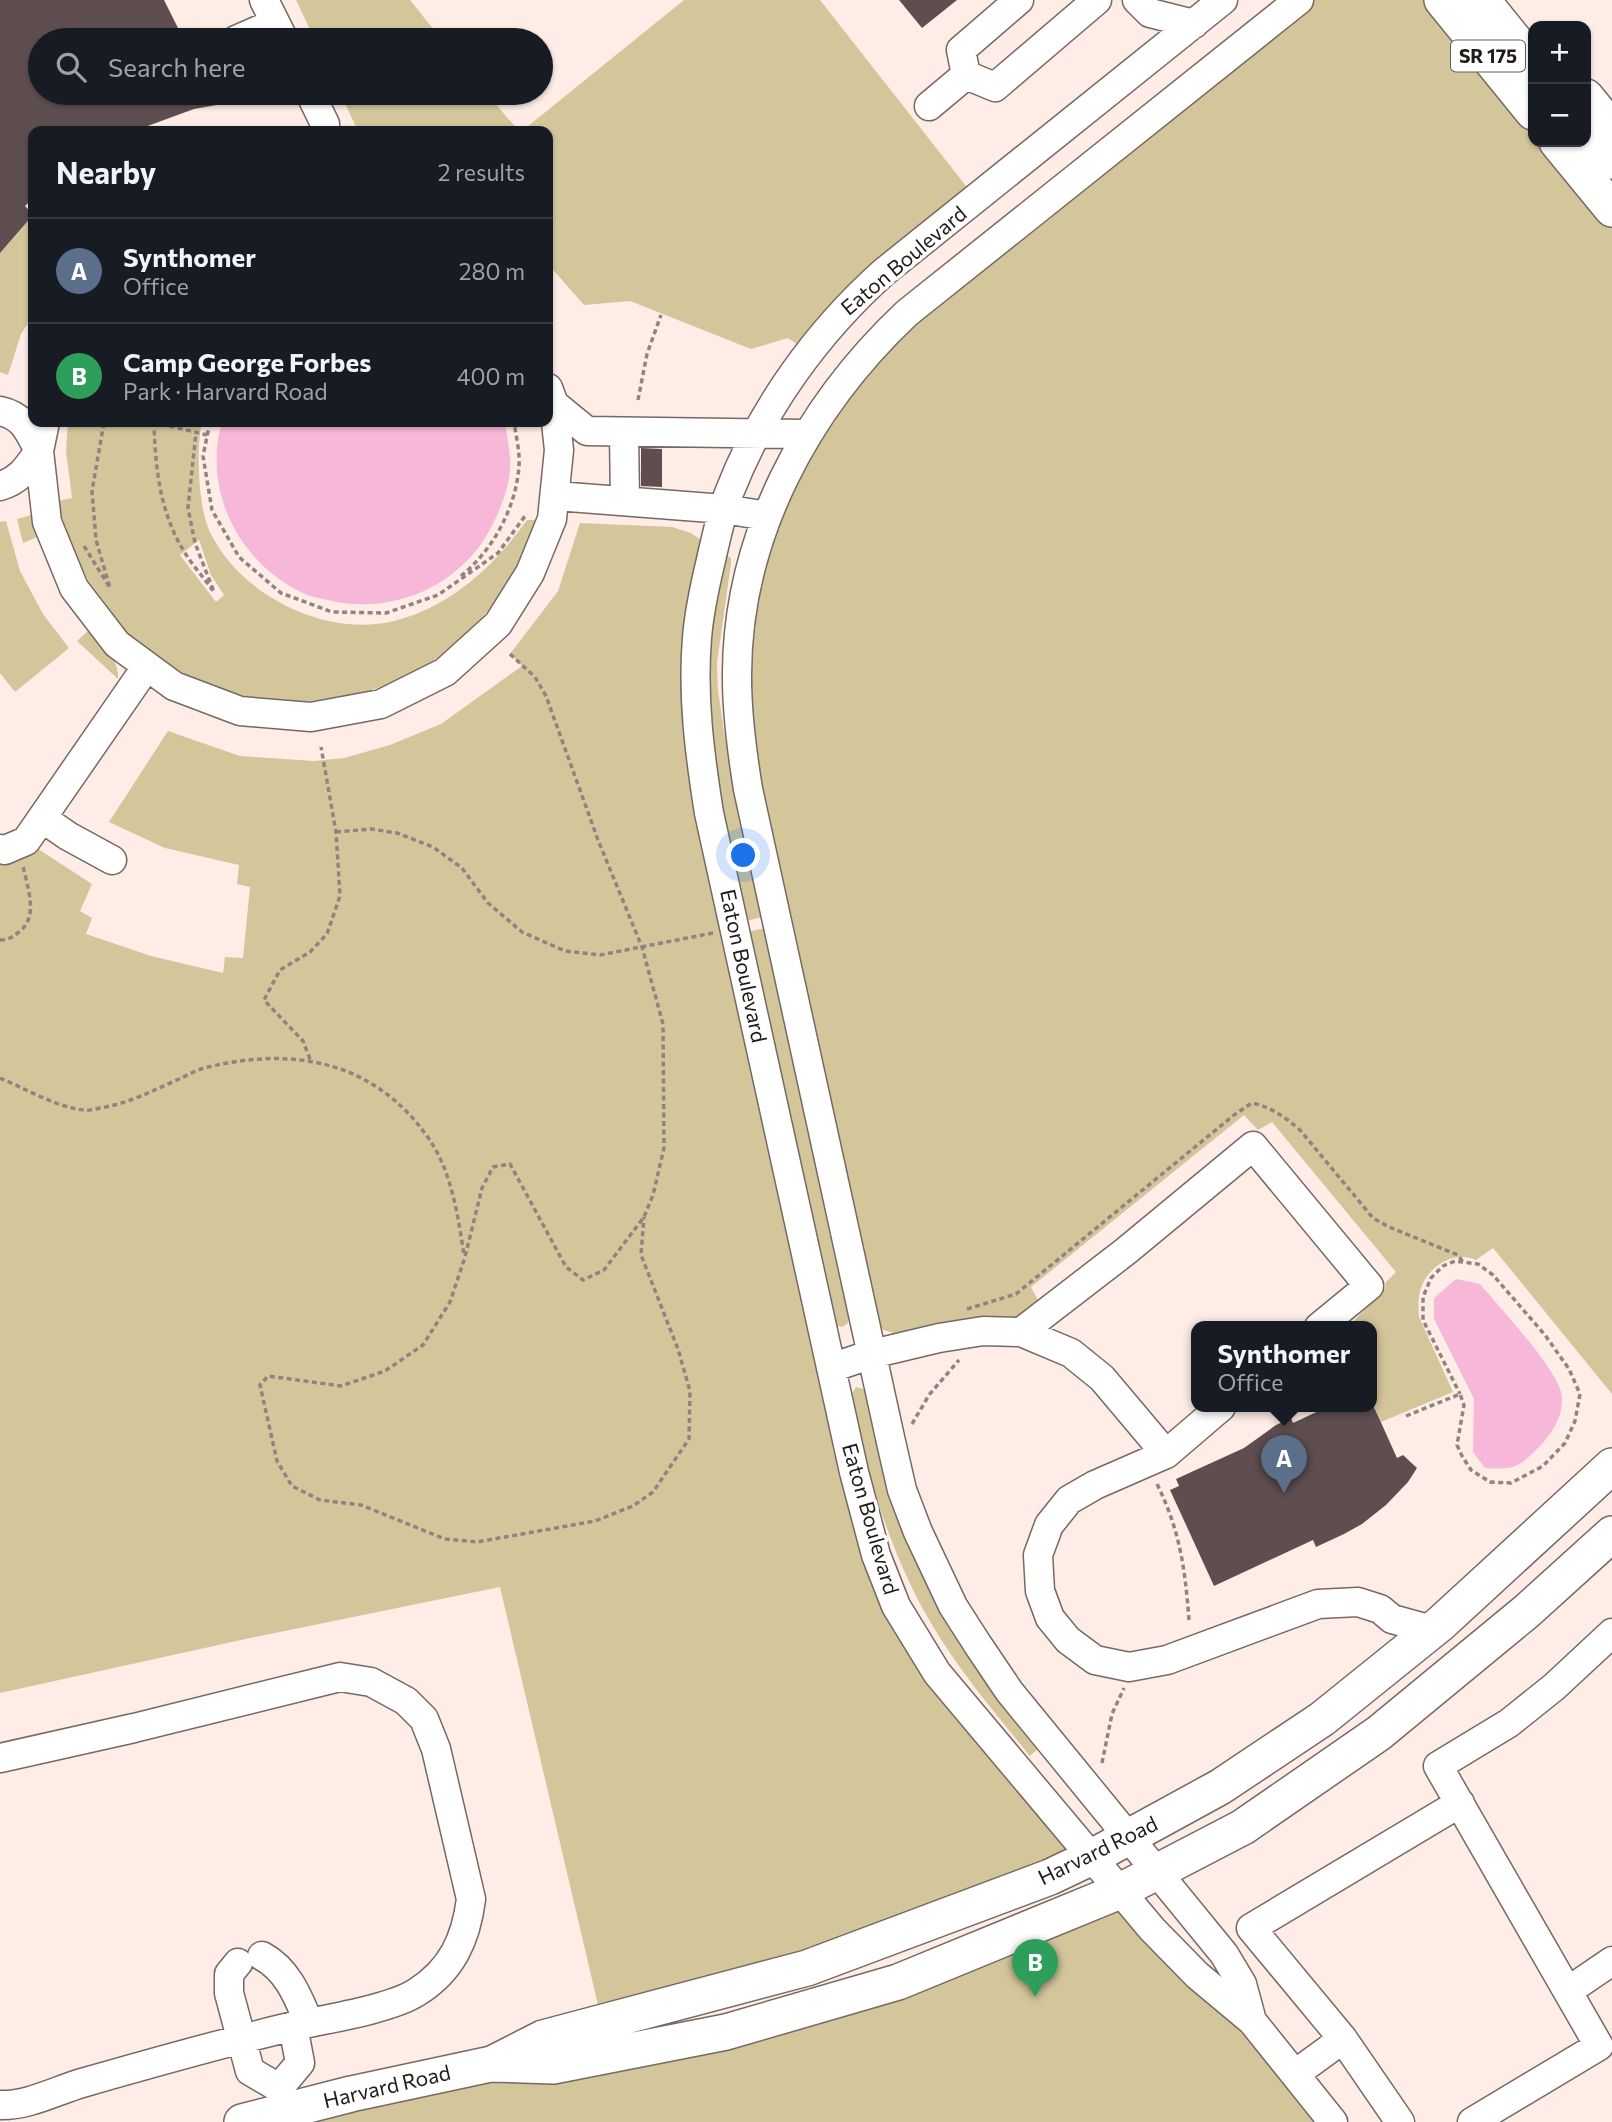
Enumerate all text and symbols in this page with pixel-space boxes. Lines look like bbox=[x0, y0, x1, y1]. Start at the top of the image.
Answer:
map controls bbox=[1528, 21, 1591, 147]
button: + bbox=[1528, 21, 1591, 84]
search box bbox=[28, 28, 553, 105]
road number: SR 175 bbox=[1451, 40, 1525, 72]
icon: search bbox=[52, 48, 90, 86]
text: Search here bbox=[108, 51, 246, 82]
button: − bbox=[1528, 84, 1591, 147]
text: Nearby bbox=[56, 153, 156, 190]
text: 2 results bbox=[438, 158, 525, 186]
street label: Eaton Boulevard bbox=[835, 200, 971, 320]
text: Synthomer bbox=[123, 241, 256, 272]
text: A bbox=[71, 257, 87, 285]
text: 280 m bbox=[459, 257, 525, 285]
text: Office bbox=[123, 272, 189, 300]
text: Camp George Forbes bbox=[123, 346, 371, 377]
text: B bbox=[71, 362, 87, 390]
text: 400 m bbox=[457, 362, 525, 390]
text: Park · Harvard Road bbox=[123, 377, 328, 405]
your location bbox=[726, 838, 760, 872]
street label: Eaton Boulevard bbox=[716, 887, 773, 1045]
popup bbox=[1191, 1321, 1377, 1412]
text: Synthomer bbox=[1218, 1337, 1350, 1368]
text: Office bbox=[1218, 1368, 1283, 1396]
pin: A bbox=[1261, 1435, 1307, 1493]
street label: Eaton Boulevard bbox=[838, 1440, 905, 1597]
street label: Harvard Road bbox=[1033, 1810, 1161, 1889]
pin: B bbox=[1012, 1939, 1058, 1997]
street label: Harvard Road bbox=[321, 2059, 453, 2112]

